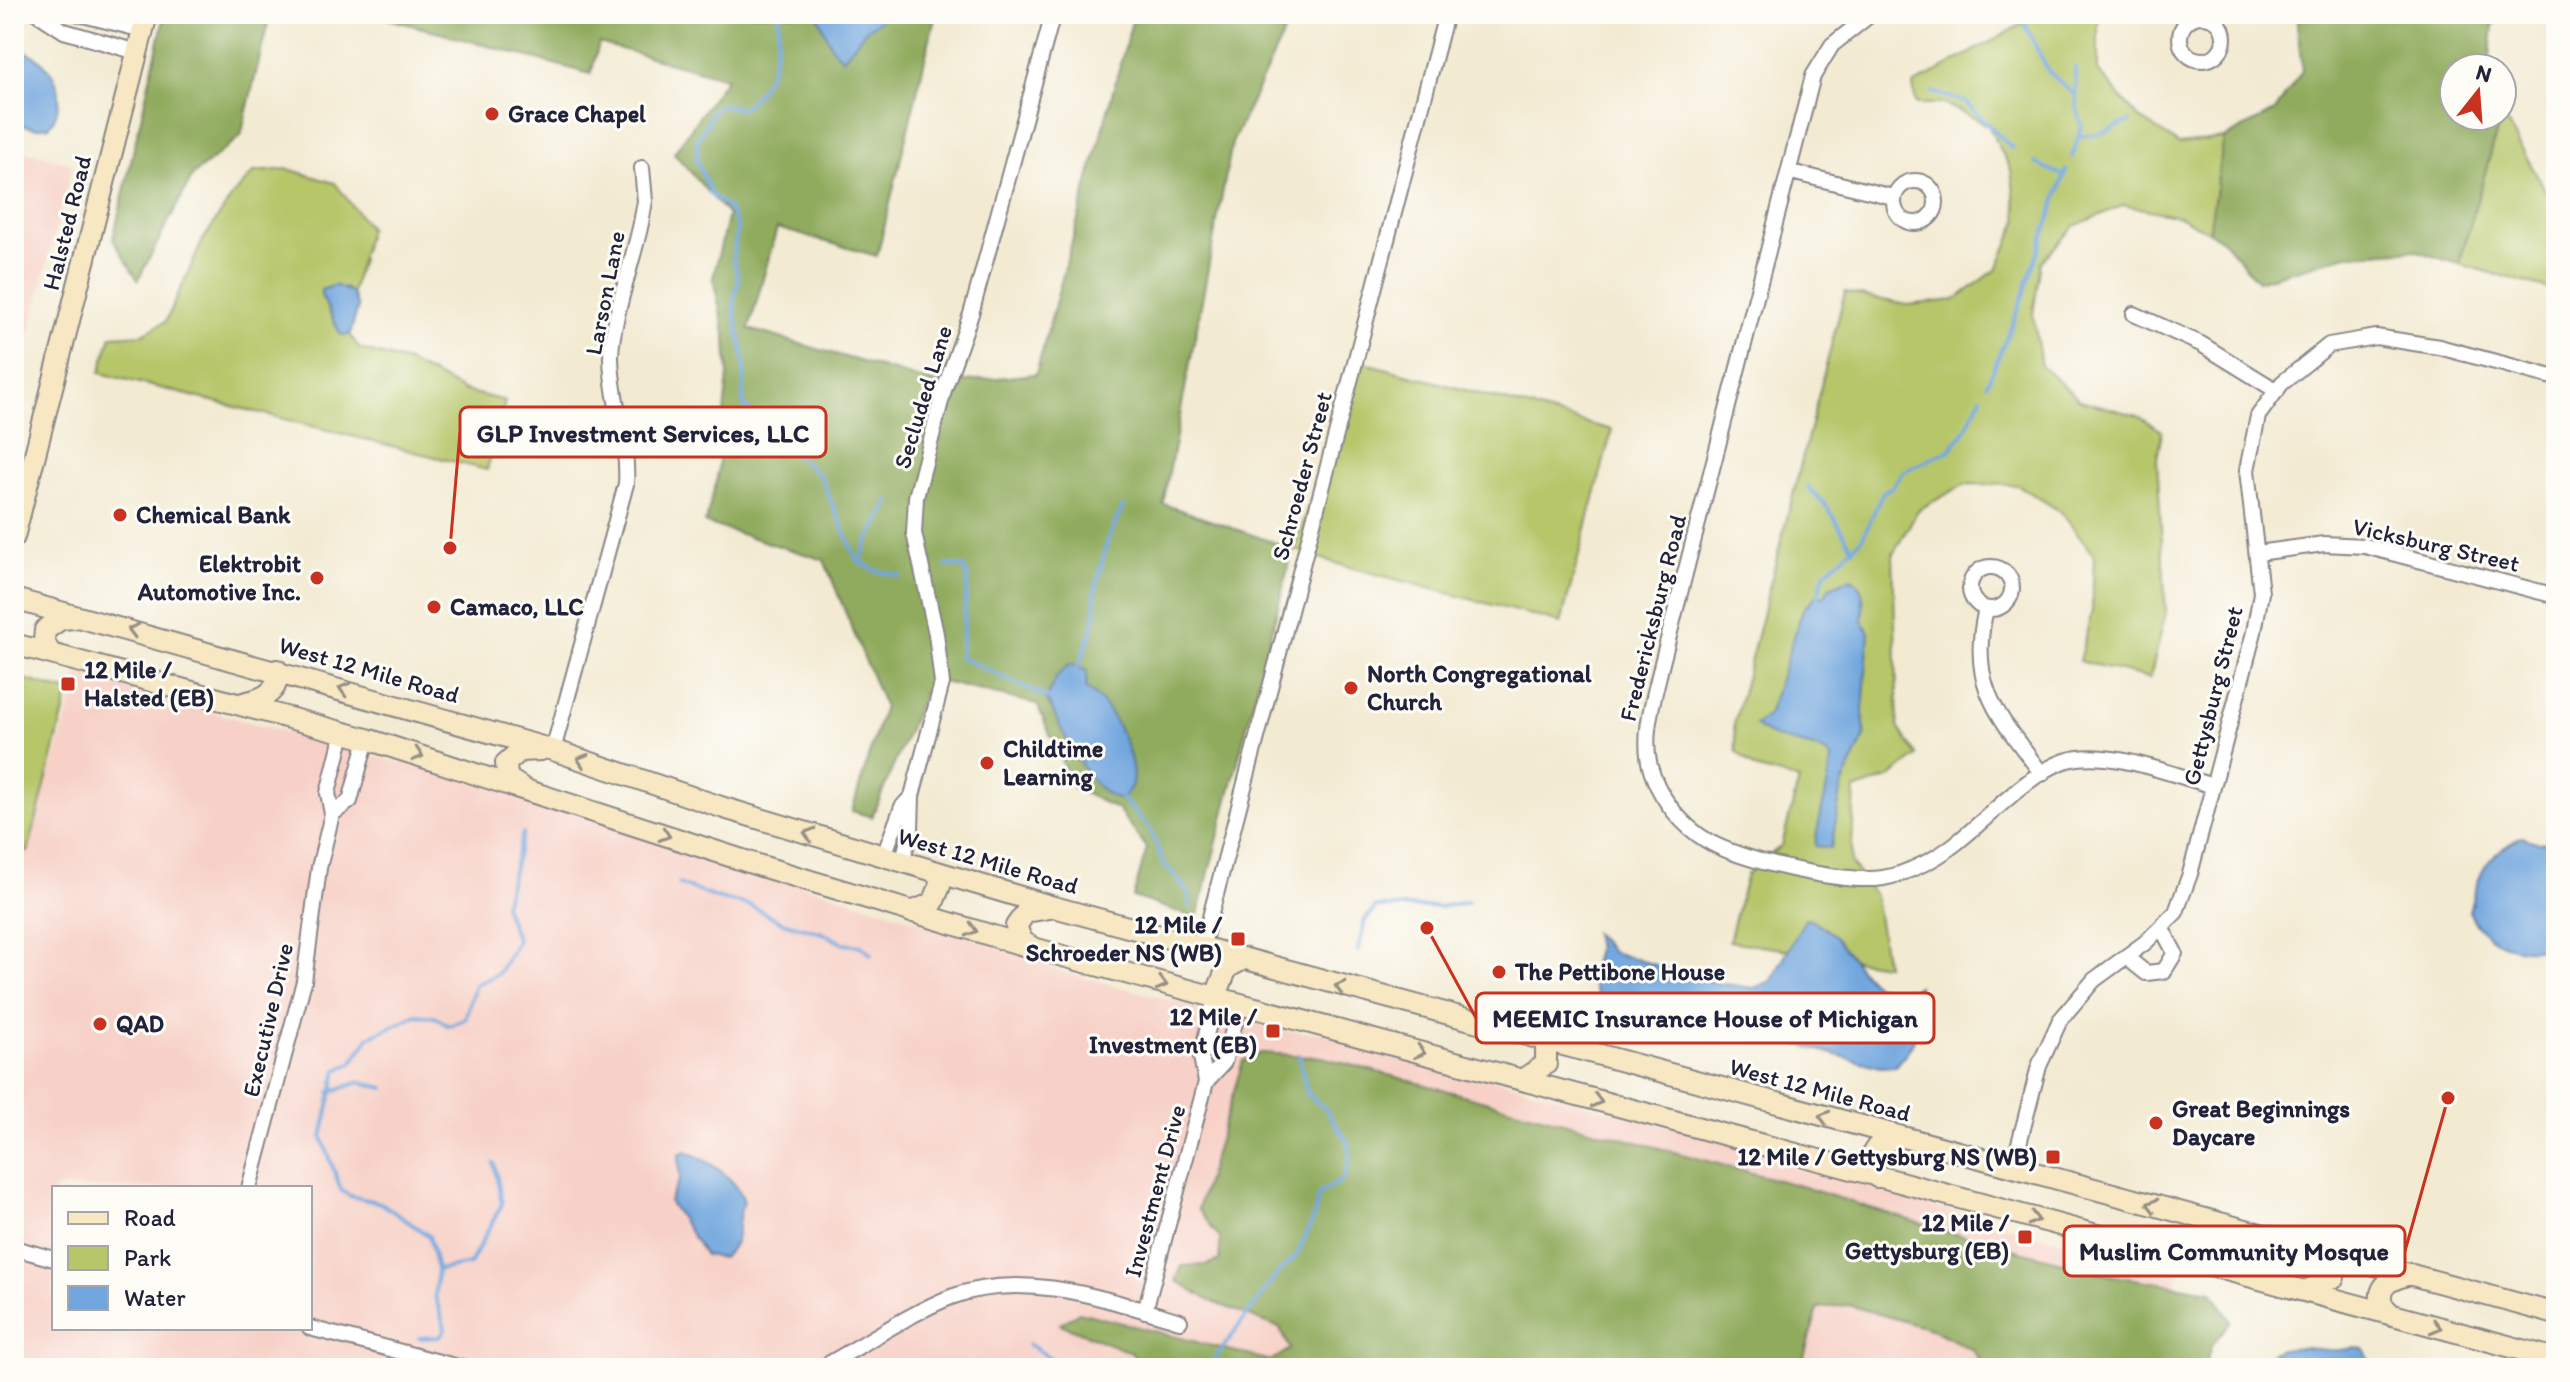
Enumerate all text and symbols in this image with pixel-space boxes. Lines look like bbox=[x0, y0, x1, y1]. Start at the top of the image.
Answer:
north arrow bbox=[2438, 52, 2518, 132]
text: N bbox=[2473, 58, 2495, 88]
place label: Grace Chapel bbox=[508, 99, 646, 129]
marker: Grace Chapel bbox=[483, 105, 501, 123]
street label: Halsted Road bbox=[36, 152, 97, 293]
street label: Larson Lane bbox=[578, 228, 631, 357]
street label: Secluded Lane bbox=[887, 322, 958, 472]
street label: Schroeder Street bbox=[1265, 388, 1338, 563]
callout: GLP Investment Services, LLC bbox=[460, 407, 826, 457]
text: GLP Investment Services, LLC bbox=[477, 417, 810, 449]
place label: Chemical Bank bbox=[136, 500, 291, 529]
marker: Chemical Bank bbox=[111, 506, 129, 524]
street label: Fredericksburg Road bbox=[1613, 511, 1692, 724]
street label: Vicksburg Street bbox=[2350, 511, 2522, 578]
place label: Elektrobit Automotive Inc. bbox=[137, 549, 301, 606]
marker: Elektrobit Automotive Inc. bbox=[308, 569, 326, 587]
place label: Camaco, LLC bbox=[450, 592, 584, 621]
marker: Camaco, LLC bbox=[425, 598, 443, 616]
street label: Gettysburg Street bbox=[2176, 603, 2249, 788]
one-way arrow bbox=[127, 623, 141, 640]
street label: West 12 Mile Road bbox=[276, 630, 463, 709]
place label: 12 Mile / Halsted (EB) bbox=[84, 655, 214, 713]
place label: North Congregational Church bbox=[1367, 659, 1592, 716]
marker: 12 Mile / Halsted (EB) bbox=[59, 675, 77, 693]
marker: North Congregational Church bbox=[1342, 679, 1360, 697]
one-way arrow bbox=[337, 682, 351, 698]
place label: Childtime Learning bbox=[1003, 734, 1103, 792]
one-way arrow bbox=[411, 746, 424, 762]
one-way arrow bbox=[576, 753, 589, 769]
marker: Childtime Learning bbox=[978, 754, 996, 772]
street label: West 12 Mile Road bbox=[895, 821, 1082, 900]
one-way arrow bbox=[658, 826, 672, 842]
one-way arrow bbox=[803, 828, 817, 844]
place label: 12 Mile / Schroeder NS (WB) bbox=[1026, 910, 1223, 968]
one-way arrow bbox=[964, 921, 978, 937]
marker: 12 Mile / Schroeder NS (WB) bbox=[1229, 930, 1247, 948]
street label: Executive Drive bbox=[236, 940, 299, 1100]
place label: The Pettibone House bbox=[1514, 957, 1725, 986]
marker: The Pettibone House bbox=[1490, 963, 1508, 981]
one-way arrow bbox=[1155, 974, 1169, 991]
one-way arrow bbox=[1334, 980, 1348, 996]
callout: MEEMIC Insurance House of Michigan bbox=[1476, 993, 1934, 1043]
place label: 12 Mile / Investment (EB) bbox=[1089, 1002, 1258, 1060]
text: MEEMIC Insurance House of Michigan bbox=[1492, 1002, 1918, 1034]
place label: QAD bbox=[116, 1009, 164, 1038]
marker: QAD bbox=[91, 1015, 109, 1033]
marker: 12 Mile / Investment (EB) bbox=[1264, 1022, 1282, 1040]
one-way arrow bbox=[1412, 1042, 1426, 1059]
street label: West 12 Mile Road bbox=[1726, 1051, 1914, 1128]
one-way arrow bbox=[1590, 1091, 1604, 1108]
place label: Great Beginnings Daycare bbox=[2172, 1094, 2350, 1152]
street label: Investment Drive bbox=[1118, 1102, 1191, 1280]
one-way arrow bbox=[1817, 1110, 1831, 1127]
marker: Great Beginnings Daycare bbox=[2147, 1114, 2165, 1132]
place label: 12 Mile / Gettysburg NS (WB) bbox=[1737, 1142, 2037, 1172]
marker: 12 Mile / Gettysburg NS (WB) bbox=[2044, 1148, 2062, 1166]
legend bbox=[52, 1186, 312, 1330]
one-way arrow bbox=[2146, 1197, 2160, 1214]
text: Road bbox=[124, 1203, 176, 1232]
place label: 12 Mile / Gettysburg (EB) bbox=[1845, 1208, 2010, 1266]
one-way arrow bbox=[2026, 1210, 2040, 1226]
callout: Muslim Community Mosque bbox=[2064, 1226, 2405, 1276]
marker: 12 Mile / Gettysburg (EB) bbox=[2016, 1228, 2034, 1246]
text: Muslim Community Mosque bbox=[2079, 1235, 2389, 1267]
text: Park bbox=[124, 1243, 171, 1272]
text: Water bbox=[124, 1283, 186, 1312]
one-way arrow bbox=[2428, 1317, 2442, 1334]

